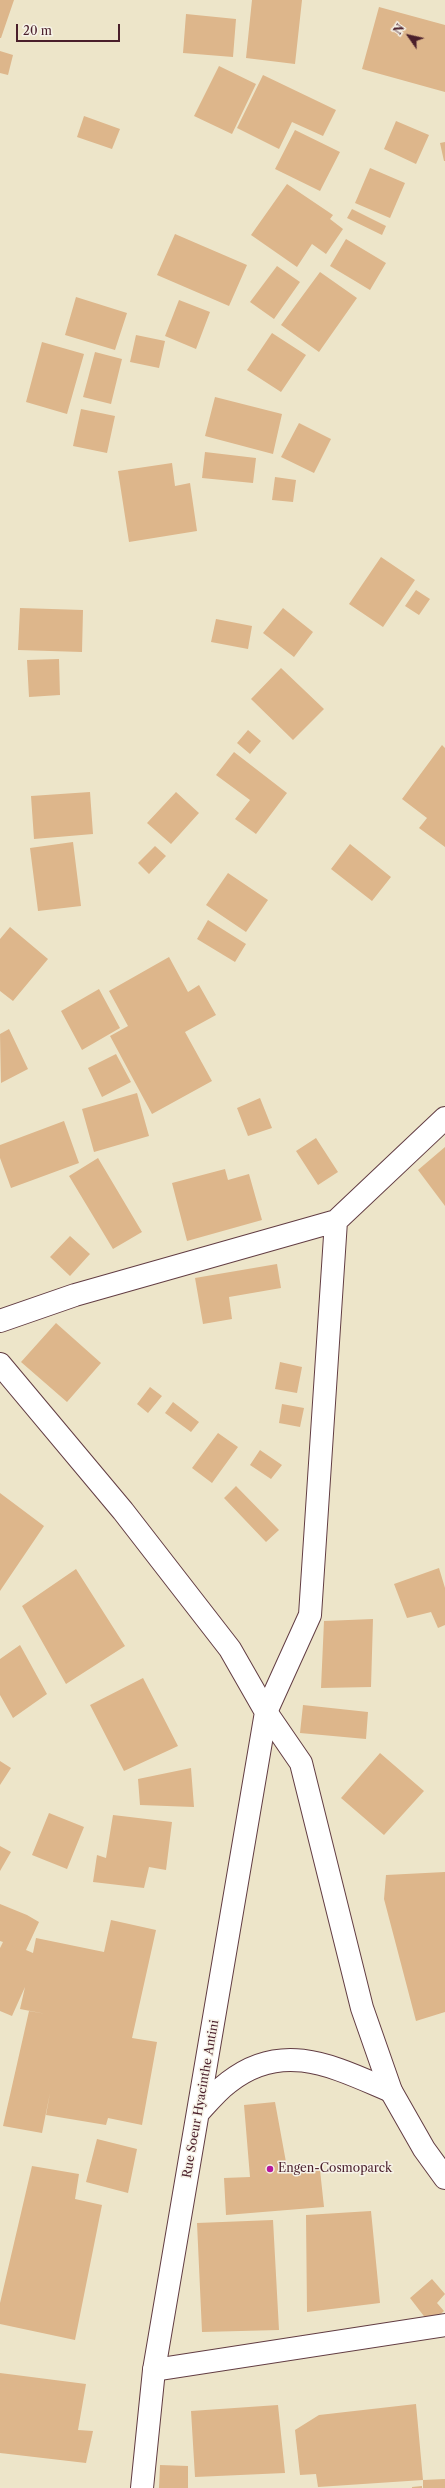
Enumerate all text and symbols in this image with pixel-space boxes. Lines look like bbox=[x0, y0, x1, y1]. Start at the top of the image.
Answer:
scale bar bbox=[18, 16, 122, 42]
north arrow bbox=[389, 16, 429, 56]
text: N bbox=[391, 21, 408, 37]
text: 20 m bbox=[23, 23, 52, 38]
street label: Rue Soeur Hyacinthe Antini bbox=[180, 2019, 222, 2179]
place label: Engen-Cosmoparck bbox=[278, 2162, 392, 2176]
marker: Engen-Cosmoparck bbox=[265, 2164, 275, 2174]

